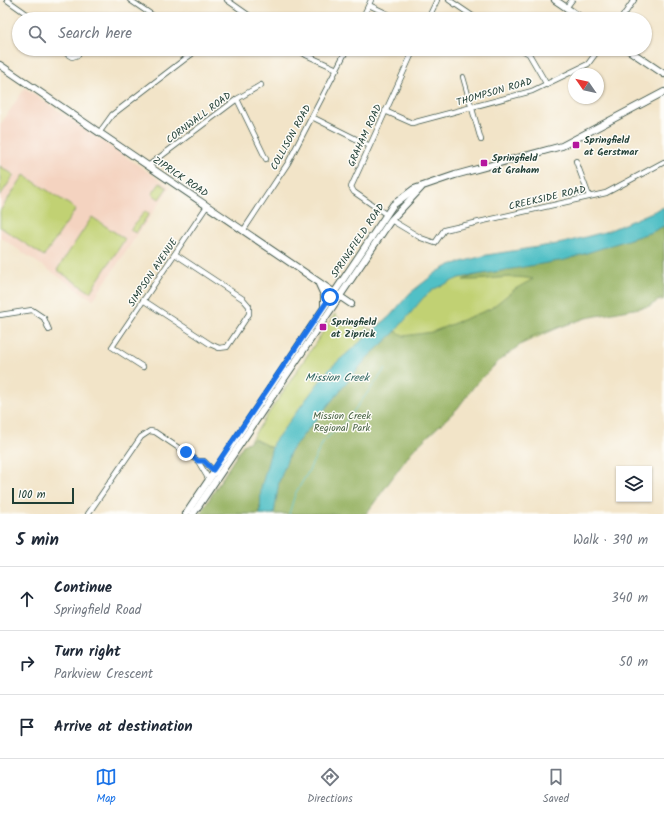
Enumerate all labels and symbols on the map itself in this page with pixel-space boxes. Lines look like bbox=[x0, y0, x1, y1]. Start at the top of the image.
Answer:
north arrow bbox=[568, 68, 604, 104]
street label: THOMPSON ROAD bbox=[454, 73, 535, 110]
street label: CORNWALL ROAD bbox=[163, 88, 235, 148]
street label: COLLISON ROAD bbox=[266, 101, 316, 173]
street label: GRAHAM ROAD bbox=[343, 101, 387, 169]
place label: Springfield at Gerstmar bbox=[584, 132, 638, 160]
marker: Springfield at Gerstmar bbox=[571, 140, 581, 150]
place label: Springfield at Graham bbox=[492, 150, 539, 178]
street label: ZIPRICK ROAD bbox=[149, 152, 212, 202]
marker: Springfield at Graham bbox=[479, 158, 489, 168]
street label: CREEKSIDE ROAD bbox=[507, 181, 588, 215]
street label: SPRINGFIELD ROAD bbox=[327, 200, 389, 281]
street label: SIMPSON AVENUE bbox=[124, 234, 182, 310]
route start bbox=[321, 288, 339, 306]
place label: Springfield at Ziprick bbox=[331, 314, 377, 342]
marker: Springfield at Ziprick bbox=[318, 322, 328, 332]
water label: Mission Creek bbox=[305, 369, 371, 387]
park label: Mission Creek Regional Park bbox=[313, 408, 371, 436]
route end bbox=[177, 443, 195, 461]
scale bar bbox=[12, 486, 74, 505]

